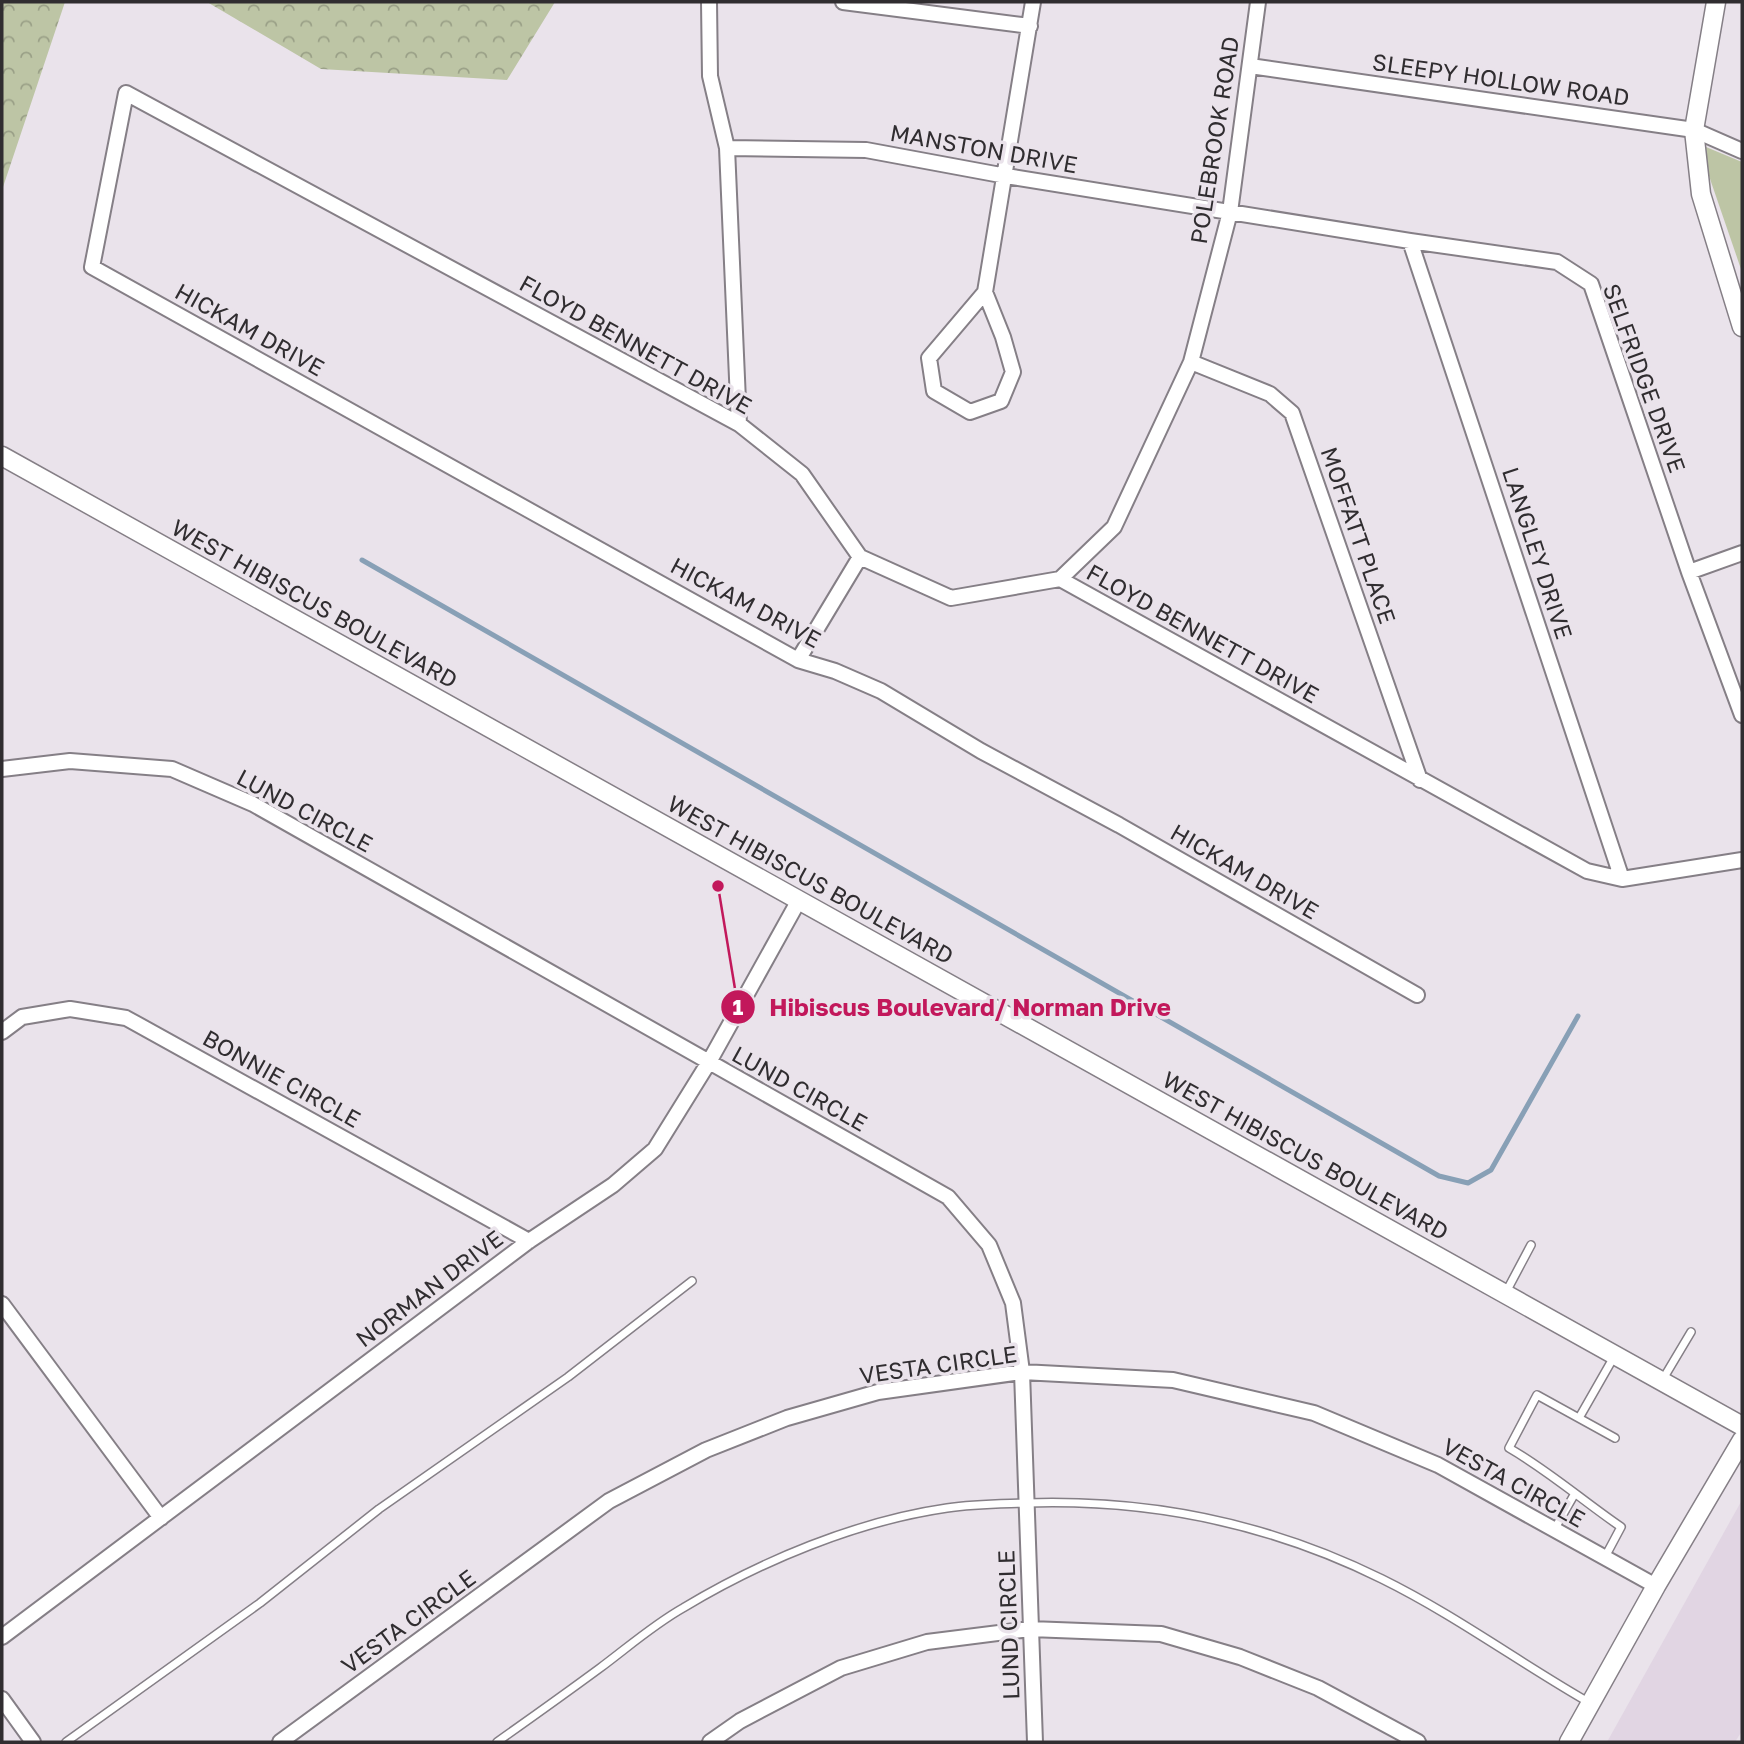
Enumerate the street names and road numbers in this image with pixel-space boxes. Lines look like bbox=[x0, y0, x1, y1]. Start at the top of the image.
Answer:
street label: POLEBROOK ROAD bbox=[1184, 34, 1244, 246]
street label: SLEEPY HOLLOW ROAD bbox=[1371, 47, 1631, 111]
street label: MANSTON DRIVE bbox=[888, 118, 1080, 178]
street label: FLOYD BENNETT DRIVE bbox=[515, 268, 757, 420]
street label: HICKAM DRIVE bbox=[171, 277, 329, 381]
street label: SELFRIDGE DRIVE bbox=[1598, 280, 1692, 476]
street label: MOFFATT PLACE bbox=[1316, 443, 1402, 627]
street label: LANGLEY DRIVE bbox=[1497, 463, 1579, 643]
street label: WEST HIBISCUS BOULEVARD bbox=[167, 513, 463, 693]
street label: HICKAM DRIVE bbox=[666, 551, 826, 653]
street label: FLOYD BENNETT DRIVE bbox=[1082, 557, 1324, 709]
street label: LUND CIRCLE bbox=[232, 762, 378, 858]
street label: WEST HIBISCUS BOULEVARD bbox=[663, 789, 959, 969]
street label: HICKAM DRIVE bbox=[1166, 817, 1324, 925]
street label: BONNIE CIRCLE bbox=[198, 1023, 366, 1133]
street label: LUND CIRCLE bbox=[728, 1039, 872, 1137]
street label: WEST HIBISCUS BOULEVARD bbox=[1158, 1065, 1454, 1245]
street label: NORMAN DRIVE bbox=[350, 1224, 508, 1352]
street label: VESTA CIRCLE bbox=[857, 1339, 1019, 1389]
street label: VESTA CIRCLE bbox=[1438, 1431, 1590, 1533]
street label: LUND CIRCLE bbox=[991, 1550, 1025, 1700]
street label: VESTA CIRCLE bbox=[336, 1563, 480, 1679]

